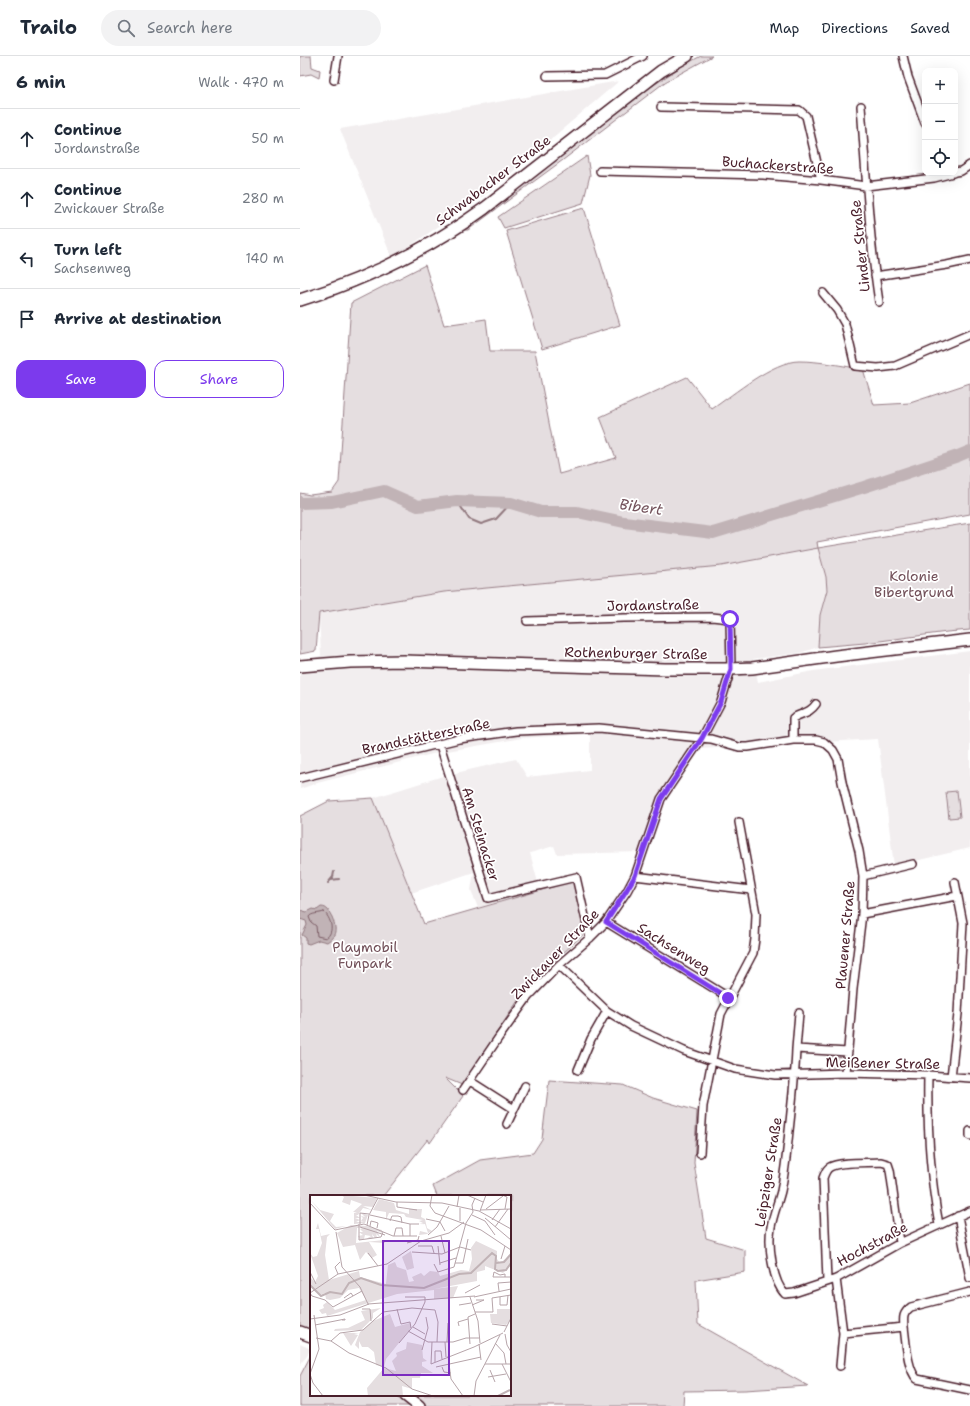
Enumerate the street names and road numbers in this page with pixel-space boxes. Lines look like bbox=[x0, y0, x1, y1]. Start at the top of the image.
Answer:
street label: Schwabacher Straße bbox=[432, 131, 554, 229]
street label: Buchackerstraße bbox=[721, 152, 835, 178]
street label: Linder Straße bbox=[846, 199, 874, 293]
street label: Jordanstraße bbox=[606, 595, 700, 615]
street label: Rothenburger Straße bbox=[564, 643, 708, 663]
street label: Brandstätterstraße bbox=[360, 714, 492, 758]
street label: Am Steinacker bbox=[458, 785, 504, 884]
street label: Plauener Straße bbox=[831, 880, 859, 990]
street label: Zwickauer Straße bbox=[507, 905, 603, 1003]
street label: Sachsenweg bbox=[634, 918, 714, 978]
street label: Meißener Straße bbox=[826, 1053, 941, 1073]
street label: Leipziger Straße bbox=[750, 1116, 786, 1228]
street label: Hochstraße bbox=[833, 1218, 911, 1270]

